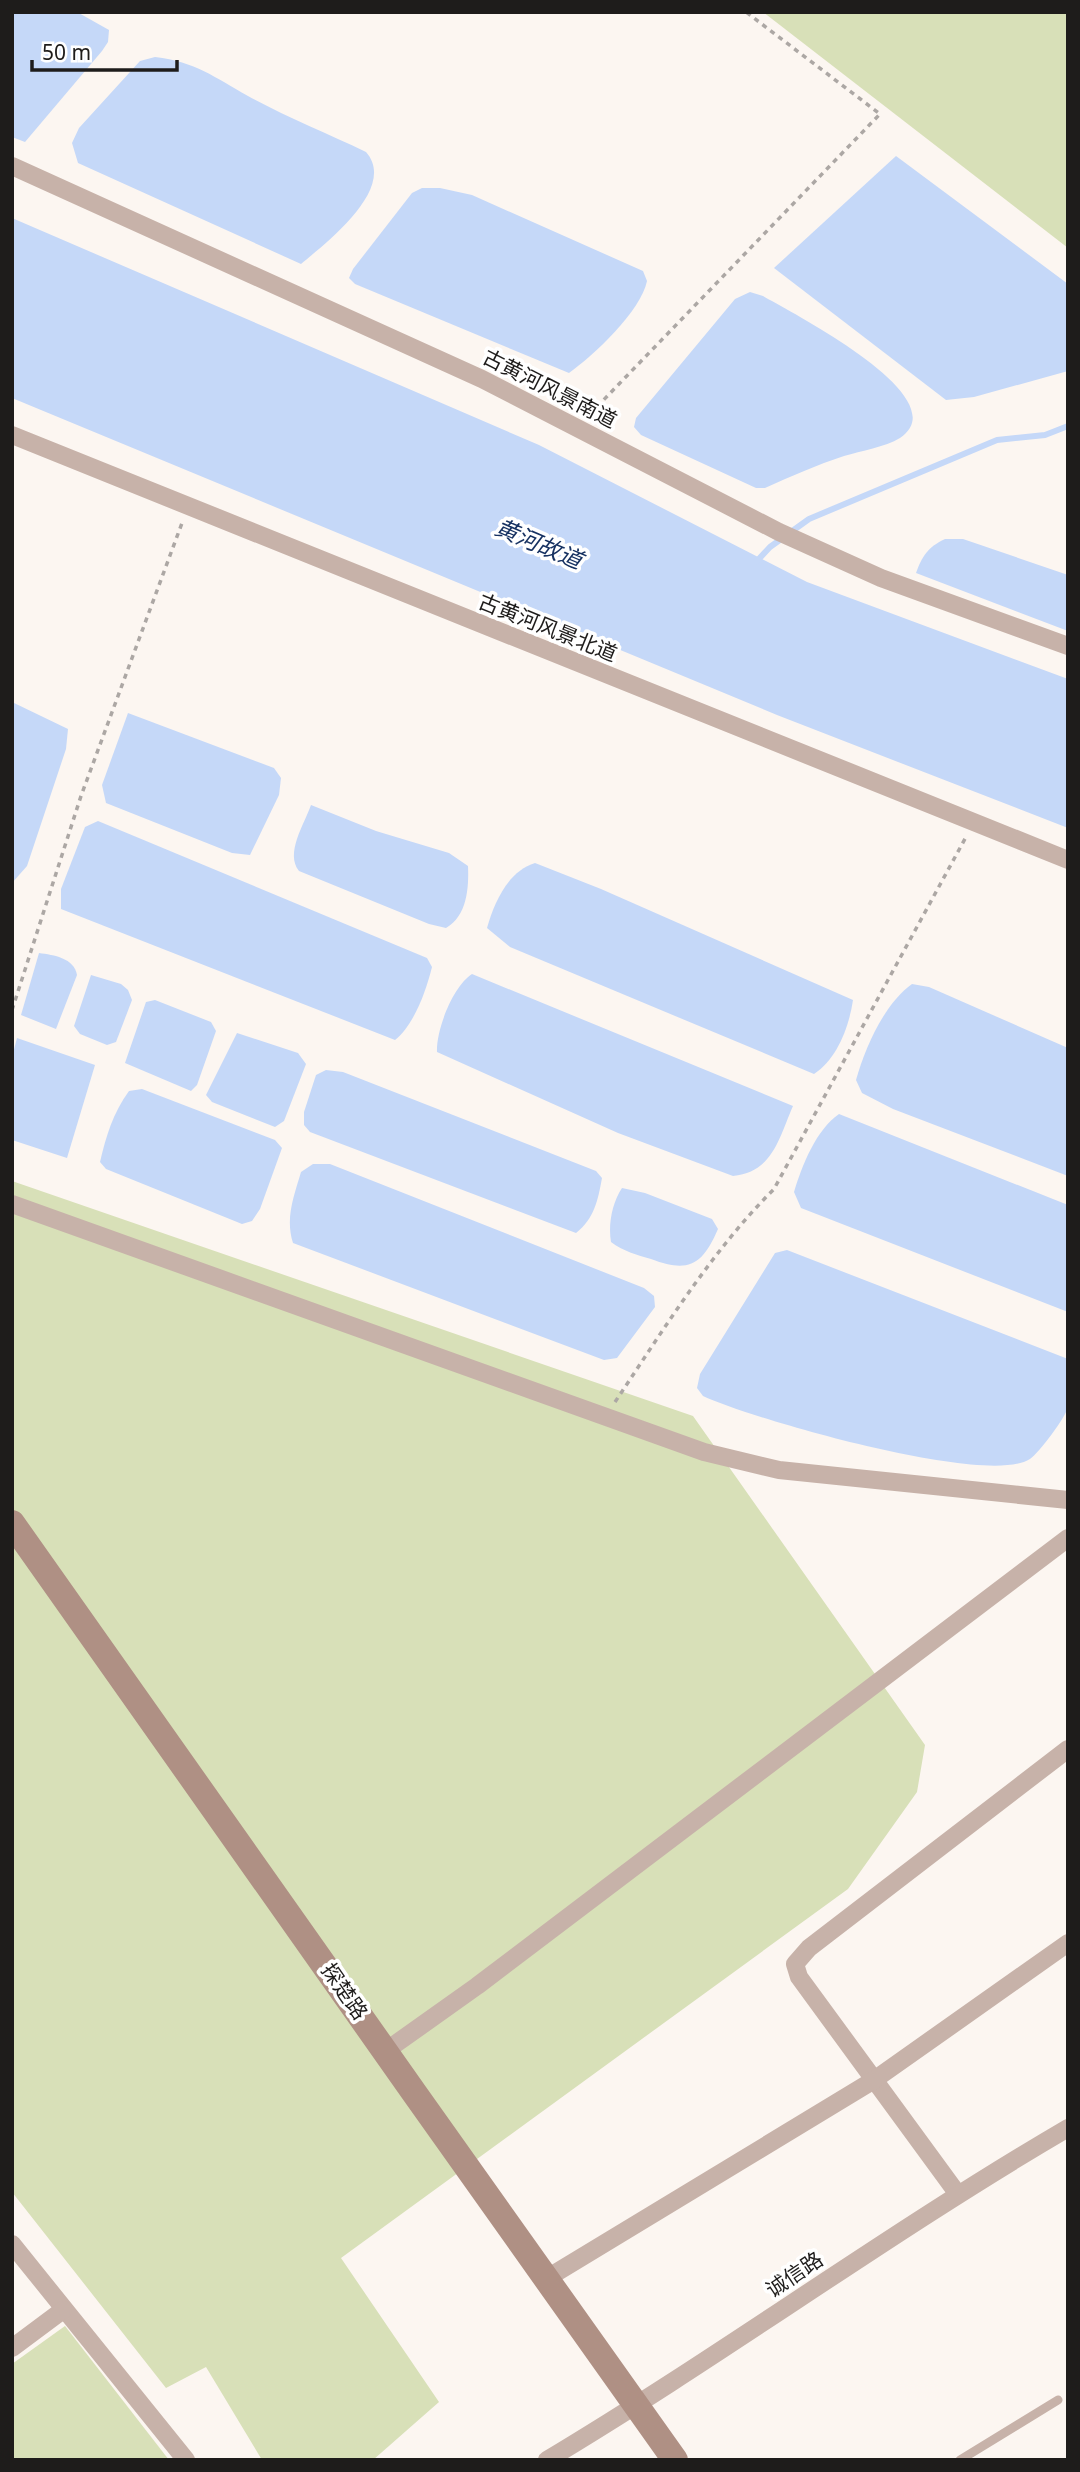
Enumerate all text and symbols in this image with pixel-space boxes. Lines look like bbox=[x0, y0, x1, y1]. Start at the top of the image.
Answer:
scale bar bbox=[32, 28, 177, 72]
text: 50 m bbox=[42, 38, 91, 66]
street label: 古黄河风景南道 bbox=[478, 342, 622, 434]
water label: 黄河故道 bbox=[490, 510, 590, 577]
street label: 古黄河风景北道 bbox=[475, 586, 621, 668]
street label: 探楚路 bbox=[315, 1957, 375, 2025]
street label: 诚信路 bbox=[760, 2245, 828, 2303]

